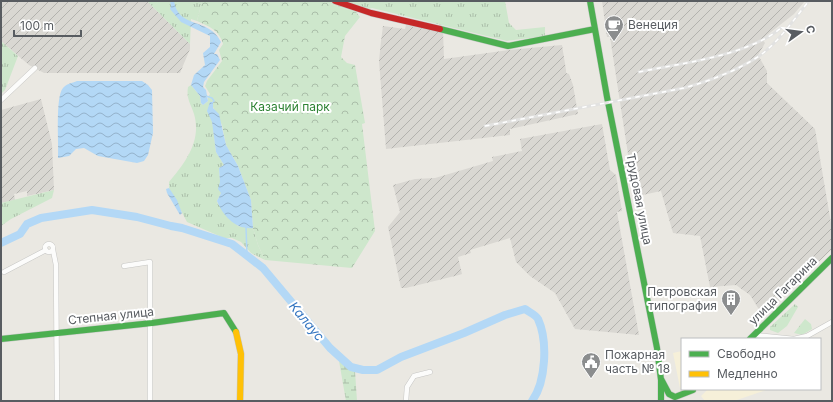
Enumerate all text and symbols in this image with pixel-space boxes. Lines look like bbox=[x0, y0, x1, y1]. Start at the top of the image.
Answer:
scale bar bbox=[14, 12, 81, 38]
north arrow bbox=[781, 12, 821, 52]
cafe icon: Венеция bbox=[603, 14, 625, 42]
place label: Венеция bbox=[628, 17, 678, 32]
text: 100 m bbox=[20, 18, 54, 33]
text: С bbox=[803, 24, 818, 35]
park label: Казачий парк bbox=[250, 99, 330, 114]
street label: Трудовая улица bbox=[623, 152, 656, 246]
street label: улица Гагарина bbox=[745, 253, 820, 328]
place label: Петровская типография bbox=[647, 284, 717, 313]
building icon: Петровская типография bbox=[720, 288, 742, 316]
water label: Калаус bbox=[286, 298, 328, 344]
street label: Степная улица bbox=[67, 304, 155, 327]
legend bbox=[681, 338, 821, 390]
text: Свободно bbox=[717, 346, 776, 361]
place label: Пожарная часть № 18 bbox=[605, 347, 670, 376]
public building icon: Пожарная часть № 18 bbox=[580, 351, 602, 379]
text: Медленно bbox=[717, 366, 778, 381]

